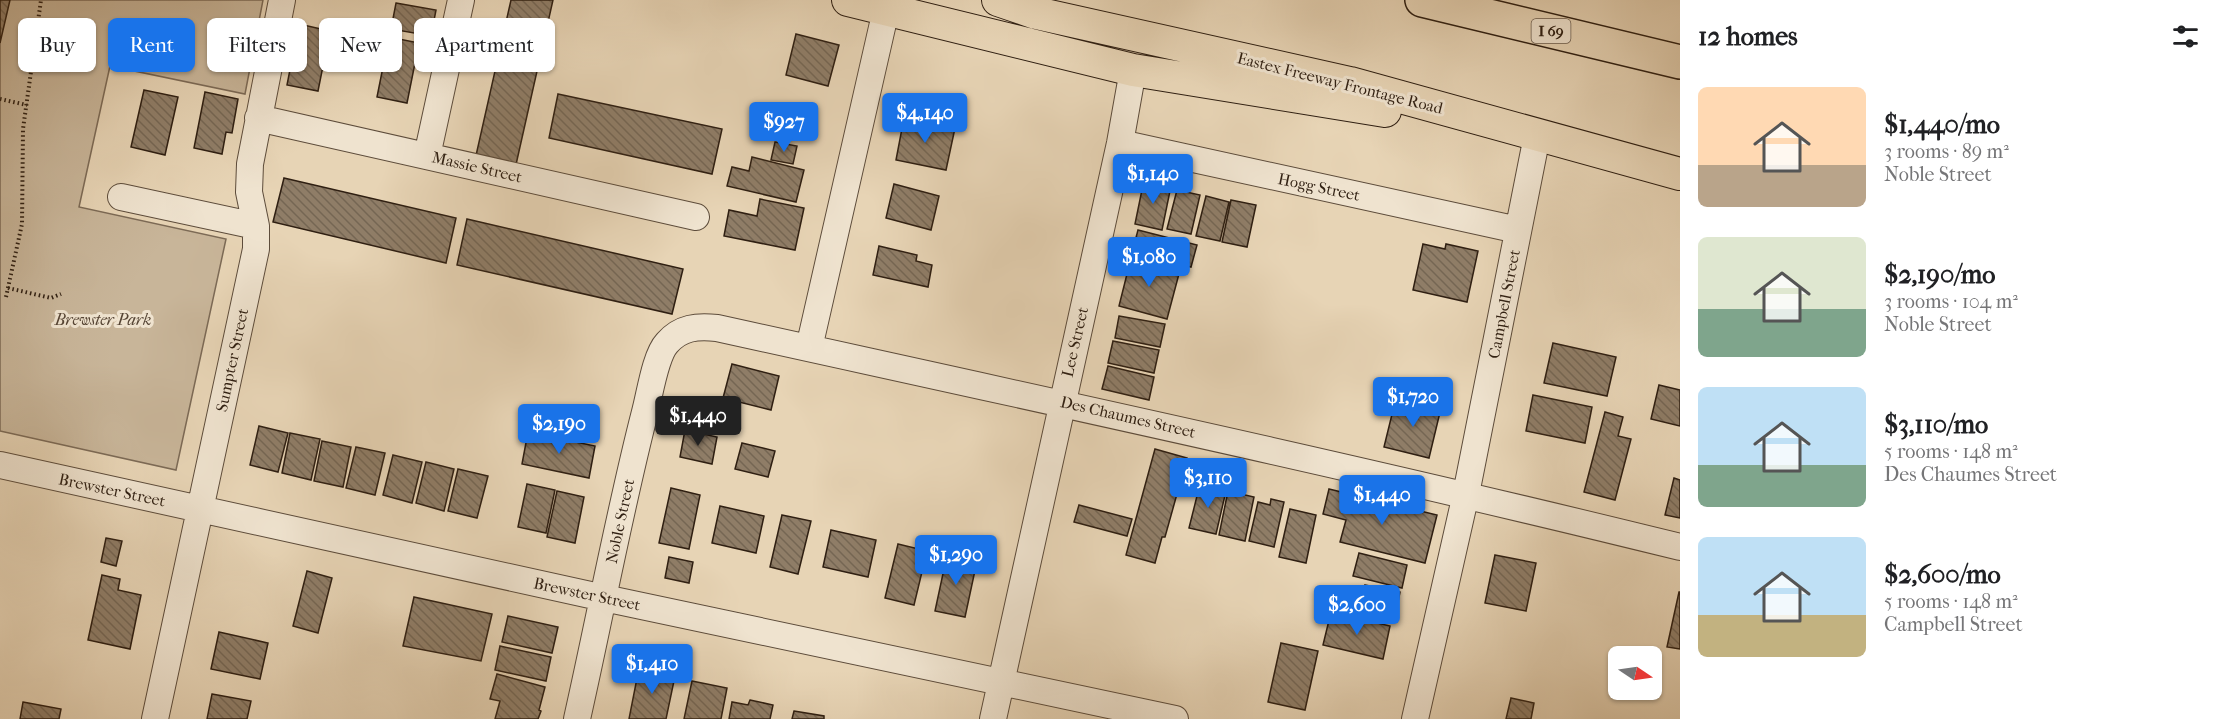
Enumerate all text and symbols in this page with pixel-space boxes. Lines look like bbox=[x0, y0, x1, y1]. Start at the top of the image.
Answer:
chip: Buy bbox=[18, 18, 96, 72]
chip: Rent bbox=[108, 18, 195, 72]
chip: Filters bbox=[207, 18, 307, 72]
chip: New bbox=[319, 18, 402, 72]
chip: Apartment bbox=[414, 18, 555, 72]
road number: I 69 bbox=[1532, 19, 1570, 43]
icon: filters bbox=[2169, 20, 2202, 53]
text: 12 homes bbox=[1698, 21, 1798, 52]
street label: Eastex Freeway Frontage Road bbox=[1235, 48, 1445, 118]
pin: $4,140 bbox=[876, 93, 974, 144]
text: $4,140 bbox=[896, 101, 954, 124]
pin: $927 bbox=[748, 102, 820, 153]
text: $1,440/mo bbox=[1884, 109, 2000, 140]
text: $927 bbox=[763, 110, 805, 133]
icon: home bbox=[1746, 111, 1818, 183]
text: 3 rooms · 89 m² bbox=[1884, 140, 2009, 163]
street label: Massie Street bbox=[430, 147, 524, 187]
pin: $1,140 bbox=[1104, 154, 1202, 205]
text: $1,140 bbox=[1127, 162, 1179, 185]
text: Noble Street bbox=[1884, 163, 1992, 186]
street label: Hogg Street bbox=[1276, 169, 1362, 205]
pin: $1,080 bbox=[1100, 237, 1198, 288]
text: $1,080 bbox=[1122, 245, 1176, 268]
street label: Campbell Street bbox=[1484, 248, 1524, 360]
text: $2,190/mo bbox=[1884, 259, 1995, 290]
icon: home bbox=[1746, 261, 1818, 333]
text: 3 rooms · 104 m² bbox=[1884, 290, 2018, 313]
street label: Lee Street bbox=[1058, 305, 1092, 379]
street label: Sumpter Street bbox=[212, 306, 252, 413]
park label: Brewster Park bbox=[54, 310, 151, 329]
text: Noble Street bbox=[1884, 313, 1992, 336]
pin: $1,720 bbox=[1364, 377, 1462, 428]
text: $1,720 bbox=[1387, 385, 1439, 408]
street label: Des Chaumes Street bbox=[1058, 392, 1198, 442]
pin: $1,440 bbox=[649, 396, 747, 447]
pin: $2,190 bbox=[510, 404, 608, 455]
text: $1,440 bbox=[669, 404, 727, 427]
text: $3,110/mo bbox=[1884, 409, 1988, 440]
icon: home bbox=[1746, 411, 1818, 483]
text: $2,190 bbox=[532, 412, 586, 435]
text: 5 rooms · 148 m² bbox=[1884, 440, 2018, 463]
pin: $3,110 bbox=[1159, 458, 1257, 509]
text: Des Chaumes Street bbox=[1884, 463, 2057, 486]
text: $3,110 bbox=[1184, 466, 1232, 489]
street label: Brewster Street bbox=[57, 469, 167, 511]
pin: $1,440 bbox=[1333, 475, 1431, 526]
street label: Noble Street bbox=[602, 477, 638, 565]
text: $1,440 bbox=[1353, 483, 1411, 506]
pin: $1,290 bbox=[907, 535, 1005, 586]
text: $1,290 bbox=[929, 543, 983, 566]
text: $2,600/mo bbox=[1884, 559, 2001, 590]
icon: home bbox=[1746, 561, 1818, 633]
street label: Brewster Street bbox=[532, 573, 642, 615]
pin: $2,600 bbox=[1308, 585, 1406, 636]
text: 5 rooms · 148 m² bbox=[1884, 590, 2018, 613]
text: $2,600 bbox=[1328, 593, 1386, 616]
text: Campbell Street bbox=[1884, 613, 2023, 636]
pin: $1,410 bbox=[603, 644, 701, 695]
north arrow bbox=[1608, 646, 1662, 700]
map controls bbox=[1608, 646, 1662, 700]
text: $1,410 bbox=[626, 652, 678, 675]

